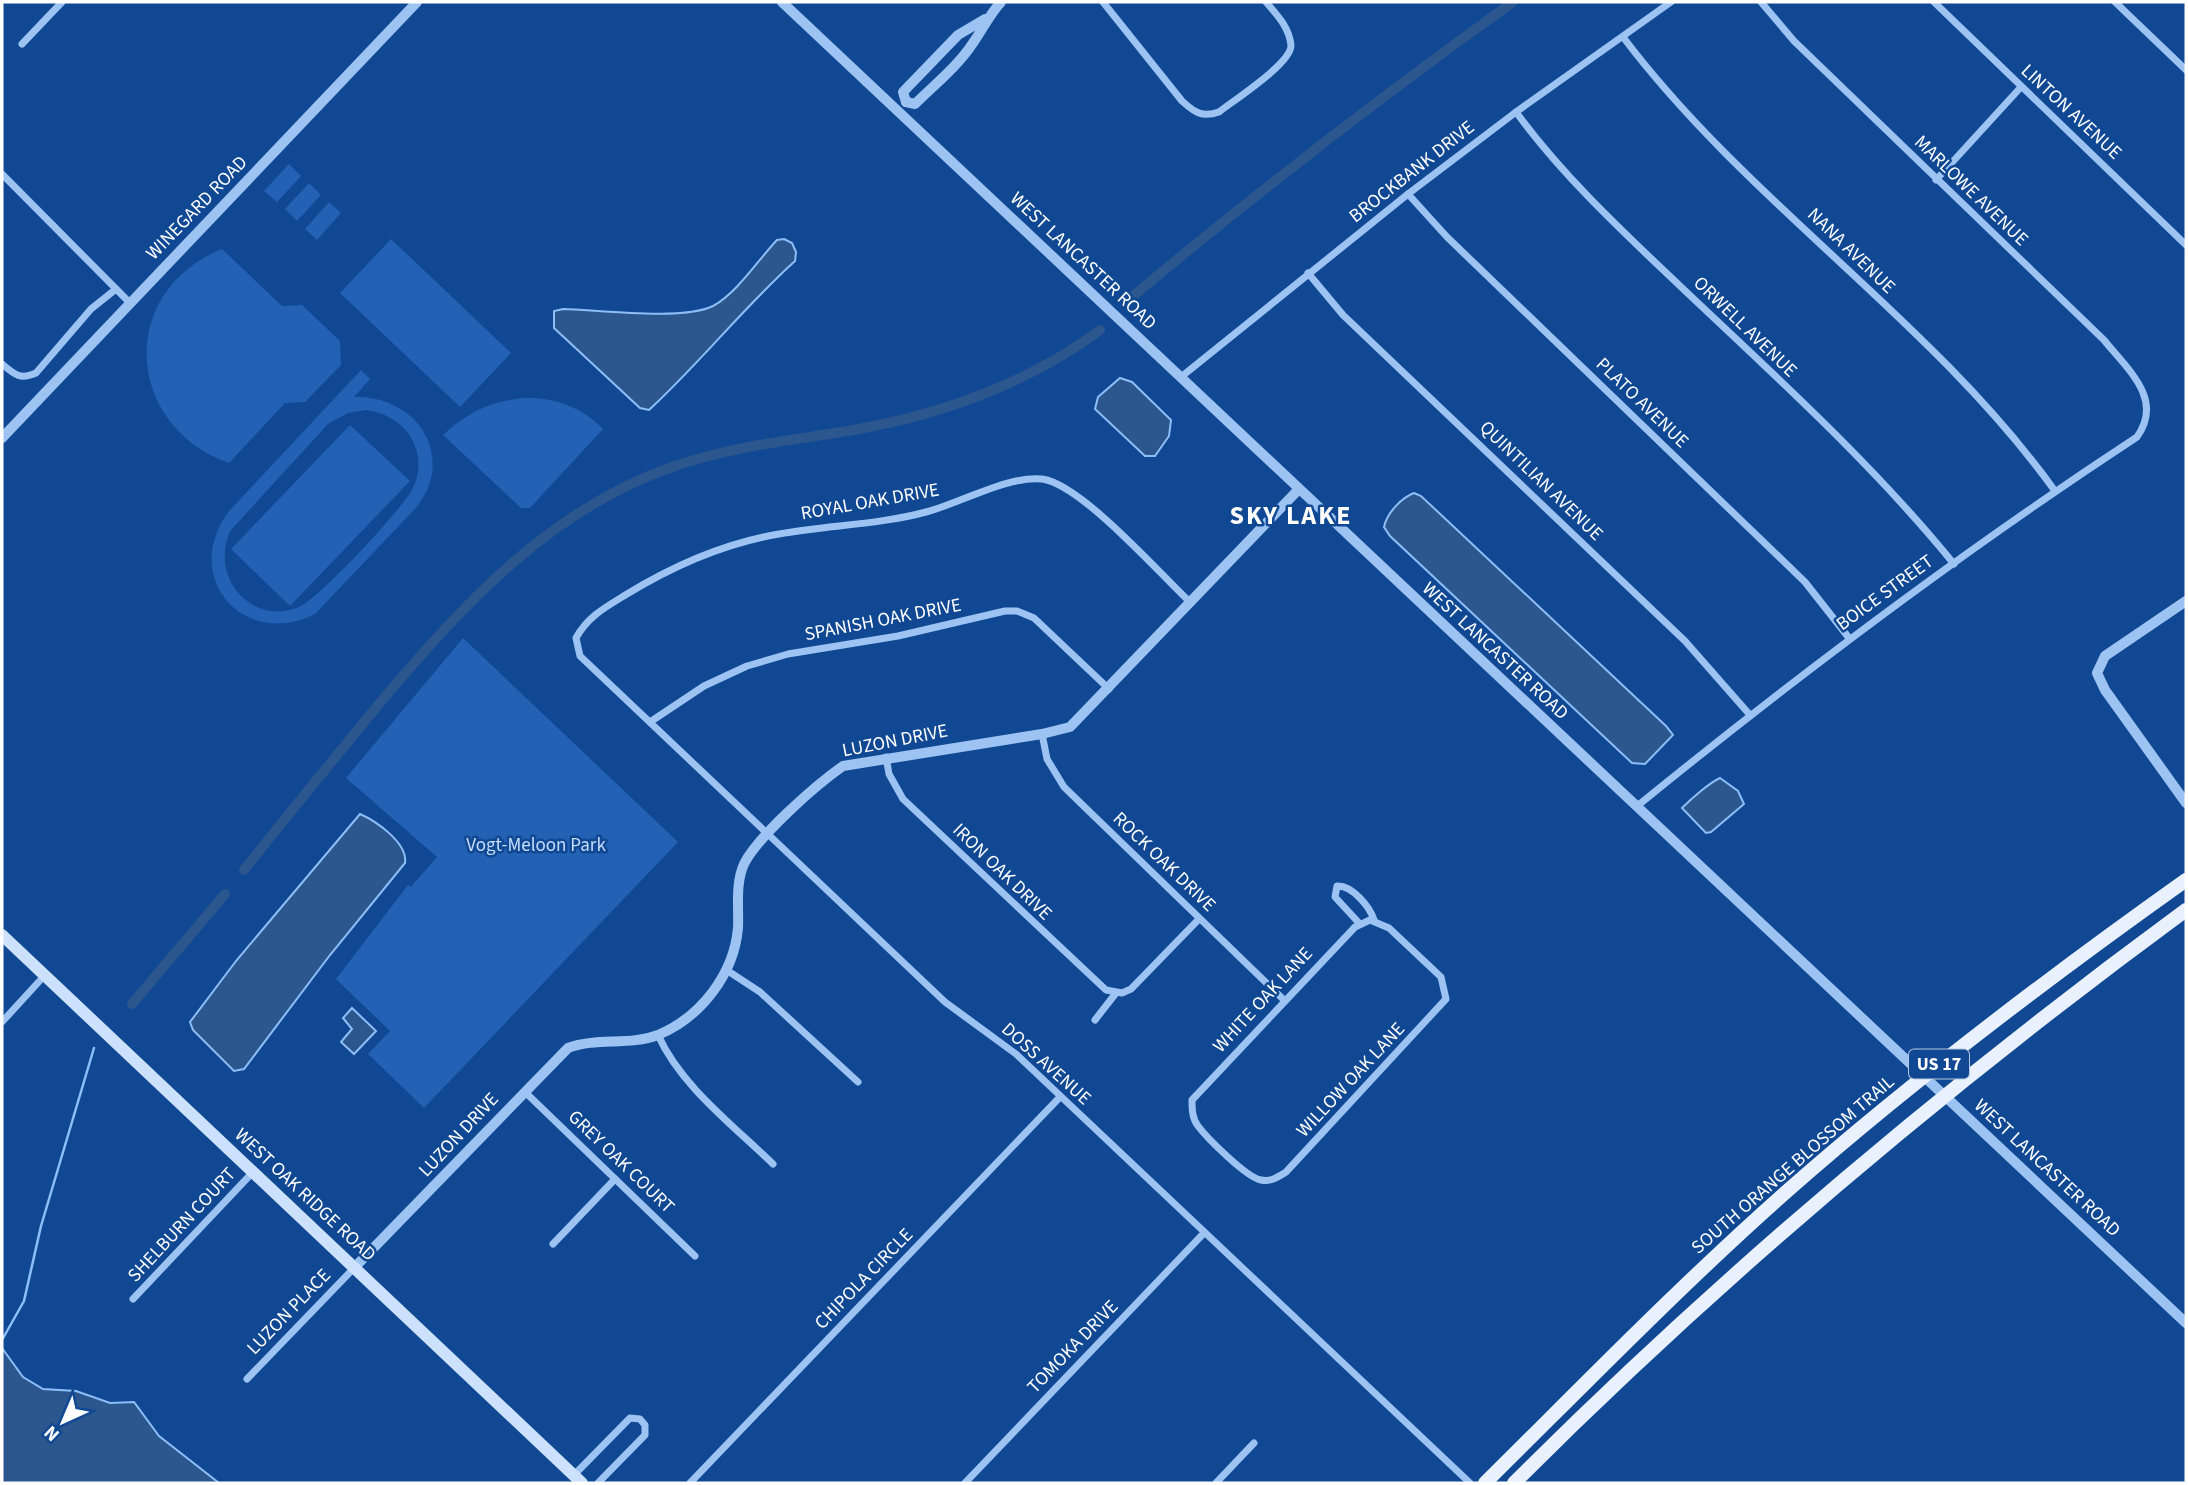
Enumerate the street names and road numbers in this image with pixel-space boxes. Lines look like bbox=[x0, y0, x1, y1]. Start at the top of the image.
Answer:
street label: LINTON AVENUE bbox=[2014, 58, 2128, 166]
street label: BROCKBANK DRIVE bbox=[1344, 114, 1480, 230]
street label: MARLOWE AVENUE bbox=[1908, 129, 2034, 253]
street label: WINEGARD ROAD bbox=[140, 150, 254, 266]
street label: WEST LANCASTER ROAD bbox=[1004, 186, 1162, 336]
street label: NANA AVENUE bbox=[1801, 202, 1901, 300]
street label: ORWELL AVENUE bbox=[1687, 270, 1803, 384]
street label: PLATO AVENUE bbox=[1590, 352, 1694, 454]
street label: QUINTILIAN AVENUE bbox=[1473, 415, 1609, 547]
street label: ROYAL OAK DRIVE bbox=[799, 477, 941, 527]
street label: BOICE STREET bbox=[1831, 548, 1939, 638]
street label: WEST LANCASTER ROAD bbox=[1416, 576, 1574, 726]
street label: SPANISH OAK DRIVE bbox=[802, 592, 964, 648]
street label: LUZON DRIVE bbox=[840, 718, 950, 764]
street label: ROCK OAK DRIVE bbox=[1106, 806, 1222, 918]
street label: IRON OAK DRIVE bbox=[946, 817, 1058, 927]
street label: WHITE OAK LANE bbox=[1207, 941, 1319, 1059]
street label: DOSS AVENUE bbox=[995, 1016, 1097, 1112]
street label: WILLOW OAK LANE bbox=[1290, 1016, 1412, 1144]
road number: US 17 bbox=[1909, 1050, 1969, 1078]
street label: SOUTH ORANGE BLOSSOM TRAIL bbox=[1686, 1069, 1900, 1261]
street label: LUZON DRIVE bbox=[413, 1087, 505, 1183]
street label: WEST LANCASTER ROAD bbox=[1968, 1093, 2126, 1243]
street label: GREY OAK COURT bbox=[562, 1104, 680, 1220]
street label: WEST OAK RIDGE ROAD bbox=[228, 1122, 382, 1268]
street label: SHELBURN COURT bbox=[122, 1162, 242, 1288]
street label: CHIPOLA CIRCLE bbox=[809, 1222, 919, 1336]
street label: LUZON PLACE bbox=[241, 1263, 337, 1361]
street label: TOMOKA DRIVE bbox=[1021, 1294, 1125, 1400]

